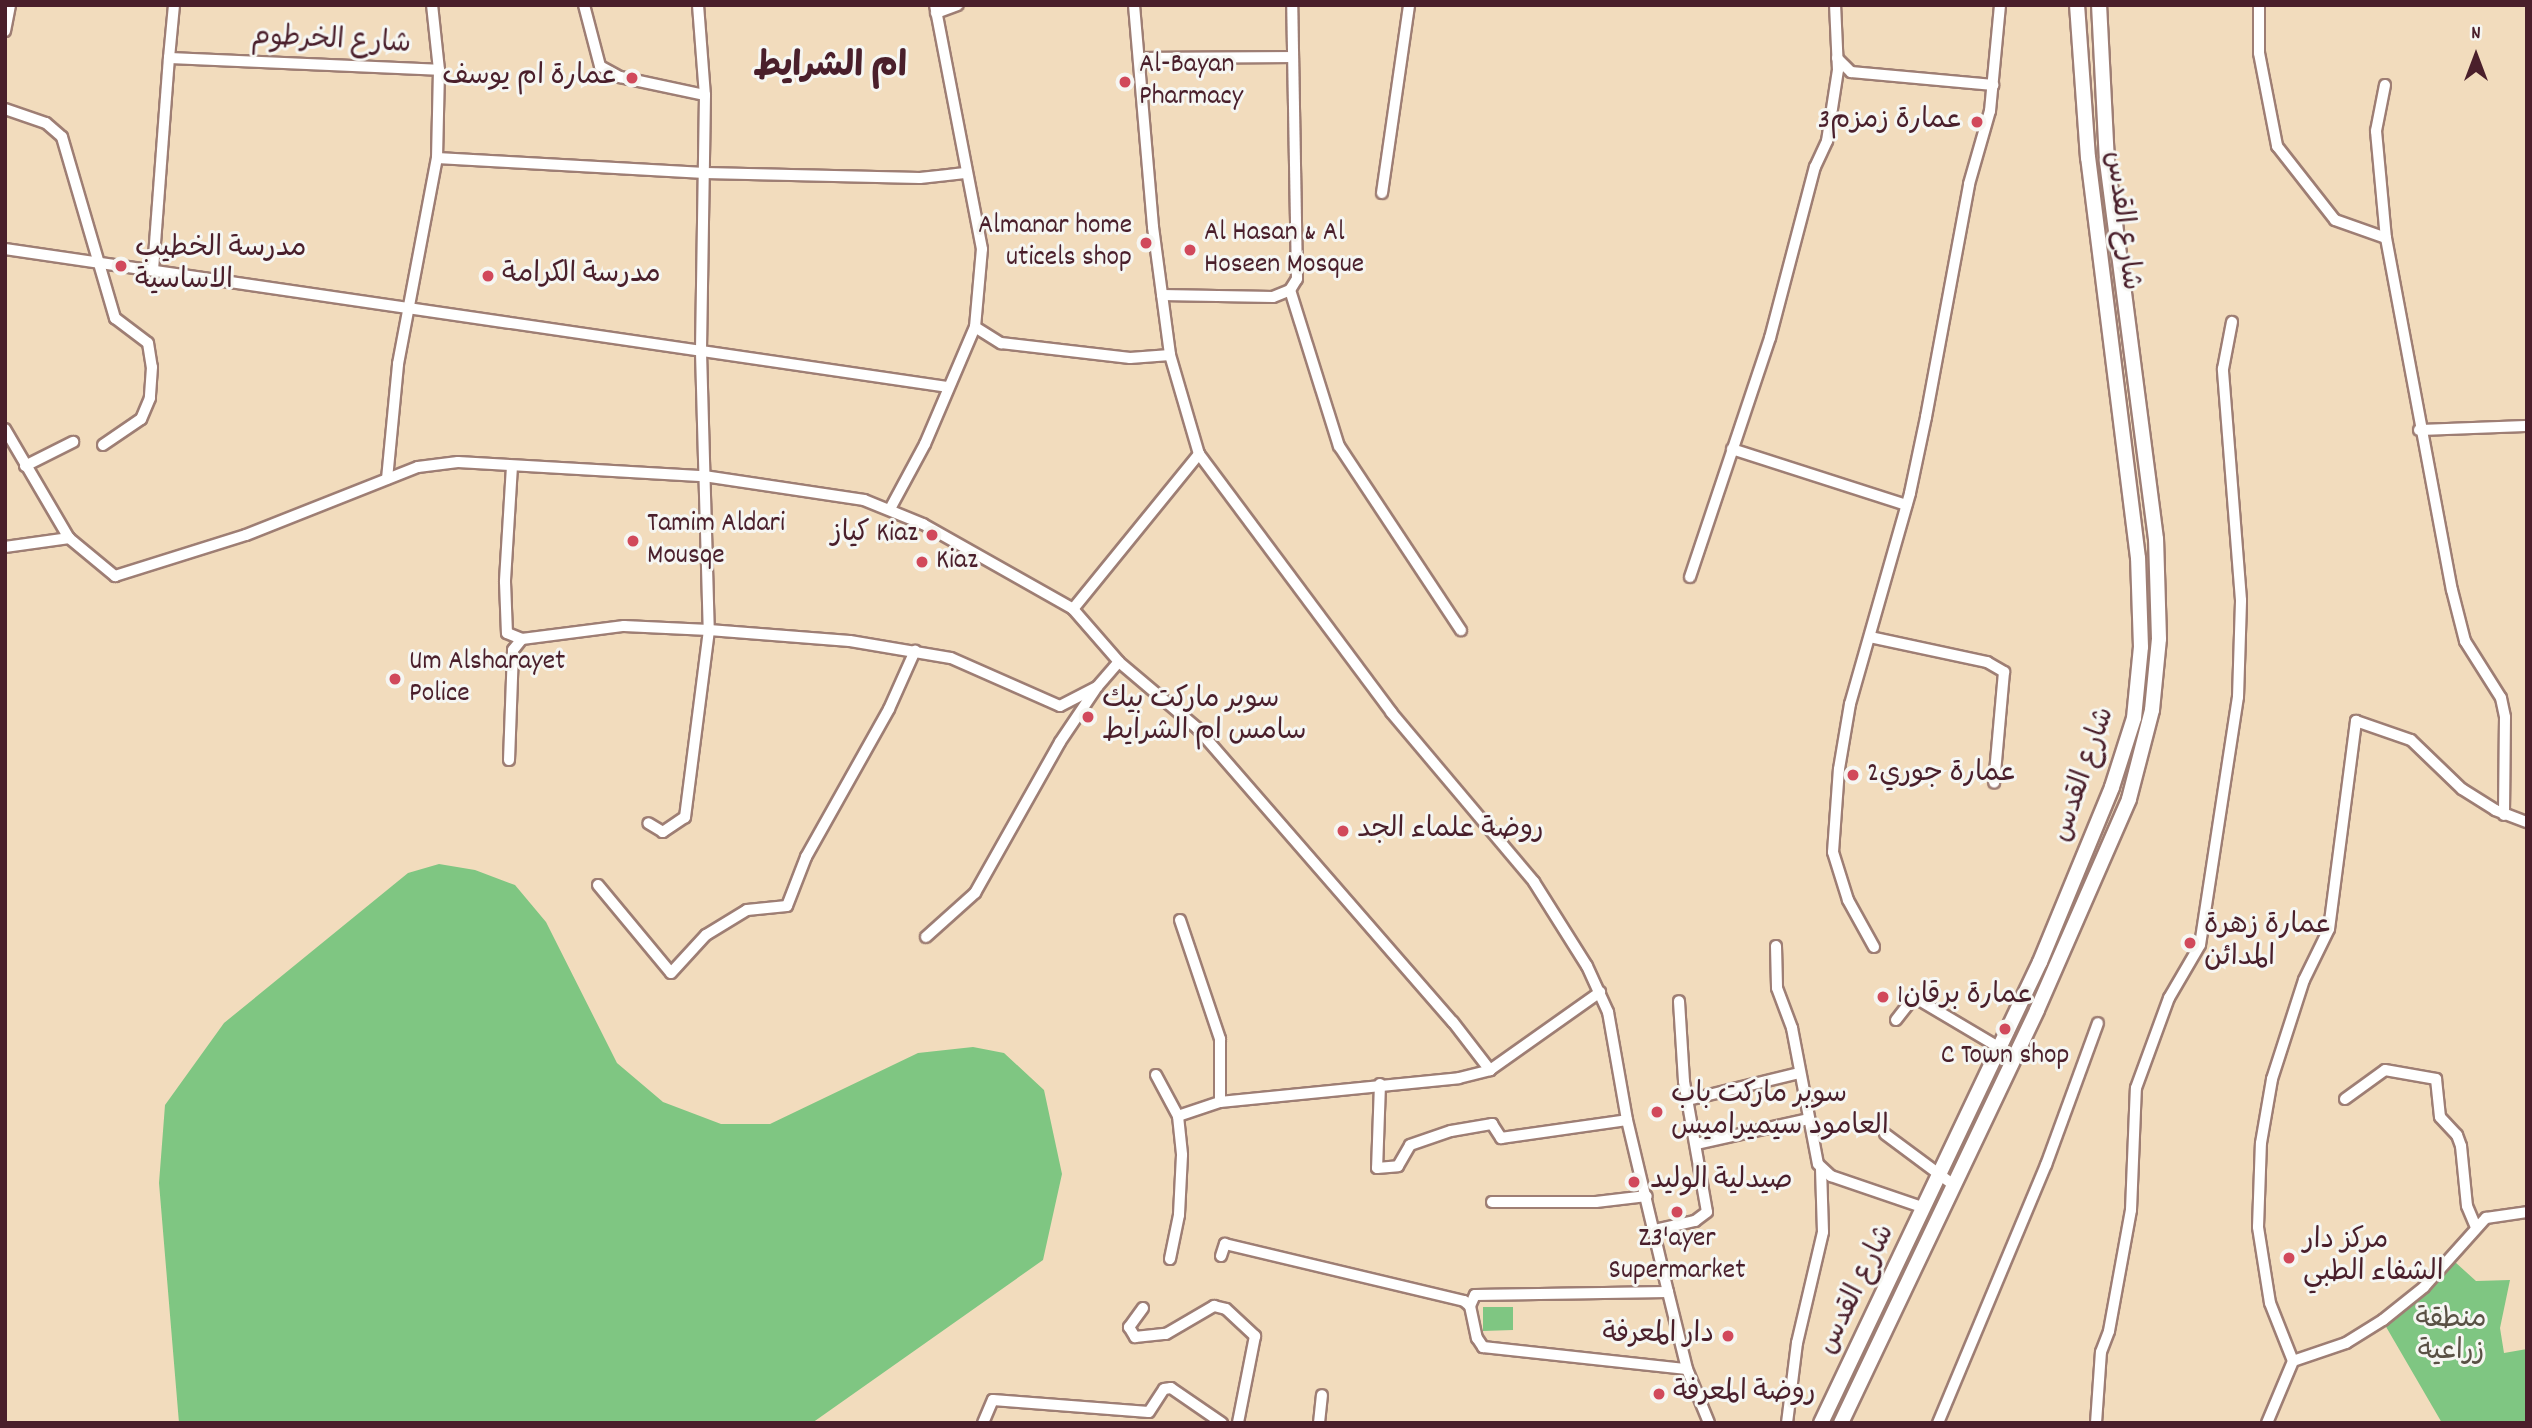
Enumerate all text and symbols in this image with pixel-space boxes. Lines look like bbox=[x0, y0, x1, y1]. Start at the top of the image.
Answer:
street label: شارع الخرطوم bbox=[250, 21, 412, 63]
north arrow bbox=[2441, 21, 2511, 91]
text: N bbox=[2471, 21, 2481, 48]
district label: ام الشرايط bbox=[753, 47, 907, 89]
place label: Al-Bayan Pharmacy bbox=[1139, 49, 1243, 115]
place label: عمارة ام يوسف bbox=[442, 61, 618, 95]
marker: عمارة ام يوسف bbox=[624, 70, 640, 86]
marker: Al-Bayan Pharmacy bbox=[1117, 74, 1133, 90]
place label: عمارة زمزم3 bbox=[1818, 105, 1963, 139]
marker: عمارة زمزم3 bbox=[1969, 114, 1985, 130]
street label: شارع القدس bbox=[2096, 150, 2146, 292]
place label: Almanar home uticels shop bbox=[978, 210, 1132, 276]
place label: Al Hasan & Al Hoseen Mosque bbox=[1204, 217, 1364, 283]
place label: مدرسة الخطيب الاساسية bbox=[135, 233, 306, 299]
marker: Almanar home uticels shop bbox=[1138, 235, 1154, 251]
marker: Al Hasan & Al Hoseen Mosque bbox=[1182, 242, 1198, 258]
marker: مدرسة الخطيب الاساسية bbox=[113, 258, 129, 274]
place label: مدرسة الكرامة bbox=[502, 259, 661, 293]
marker: مدرسة الكرامة bbox=[480, 268, 496, 284]
place label: Tamim Aldari Mousqe bbox=[647, 508, 785, 574]
place label: كياز Kiaz bbox=[831, 518, 918, 552]
marker: كياز Kiaz bbox=[924, 527, 940, 543]
marker: Tamim Aldari Mousqe bbox=[625, 533, 641, 549]
place label: Kiaz bbox=[936, 545, 978, 579]
marker: Kiaz bbox=[914, 554, 930, 570]
place label: Um Alsharayet Police bbox=[409, 646, 565, 712]
marker: Um Alsharayet Police bbox=[387, 671, 403, 687]
place label: سوبر ماركت بيك سامس ام الشرايط bbox=[1102, 684, 1306, 750]
street label: شارع القدس bbox=[2046, 703, 2124, 847]
marker: سوبر ماركت بيك سامس ام الشرايط bbox=[1080, 709, 1096, 725]
place label: عمارة جوري2 bbox=[1867, 758, 2017, 792]
marker: عمارة جوري2 bbox=[1845, 767, 1861, 783]
place label: روضة علماء الجد bbox=[1357, 814, 1544, 848]
marker: روضة علماء الجد bbox=[1335, 823, 1351, 839]
place label: عمارة زهرة المدائن bbox=[2204, 910, 2332, 976]
marker: عمارة زهرة المدائن bbox=[2182, 935, 2198, 951]
place label: 1عمارة برقان bbox=[1897, 980, 2034, 1014]
marker: 1عمارة برقان bbox=[1875, 989, 1891, 1005]
marker: C Town shop bbox=[1997, 1021, 2013, 1037]
place label: C Town shop bbox=[1941, 1040, 2069, 1074]
place label: سوبر ماركت باب العامود سيميراميس bbox=[1671, 1079, 1889, 1145]
marker: سوبر ماركت باب العامود سيميراميس bbox=[1649, 1104, 1665, 1120]
place label: صيدلية الوليد bbox=[1650, 1165, 1793, 1199]
marker: صيدلية الوليد bbox=[1624, 1172, 1644, 1192]
marker: Z3'ayer Supermarket bbox=[1669, 1204, 1685, 1220]
street label: شارع القدس bbox=[1812, 1220, 1904, 1360]
place label: Z3'ayer Supermarket bbox=[1609, 1223, 1745, 1289]
place label: مركز دار الشفاء الطبي bbox=[2303, 1225, 2444, 1291]
marker: مركز دار الشفاء الطبي bbox=[2281, 1250, 2297, 1266]
park label: منطقة زراعية bbox=[2416, 1304, 2486, 1370]
place label: دار المعرفة bbox=[1603, 1319, 1714, 1353]
marker: دار المعرفة bbox=[1720, 1328, 1736, 1344]
place label: روضة المعرفة bbox=[1673, 1377, 1816, 1411]
marker: روضة المعرفة bbox=[1651, 1386, 1667, 1402]

